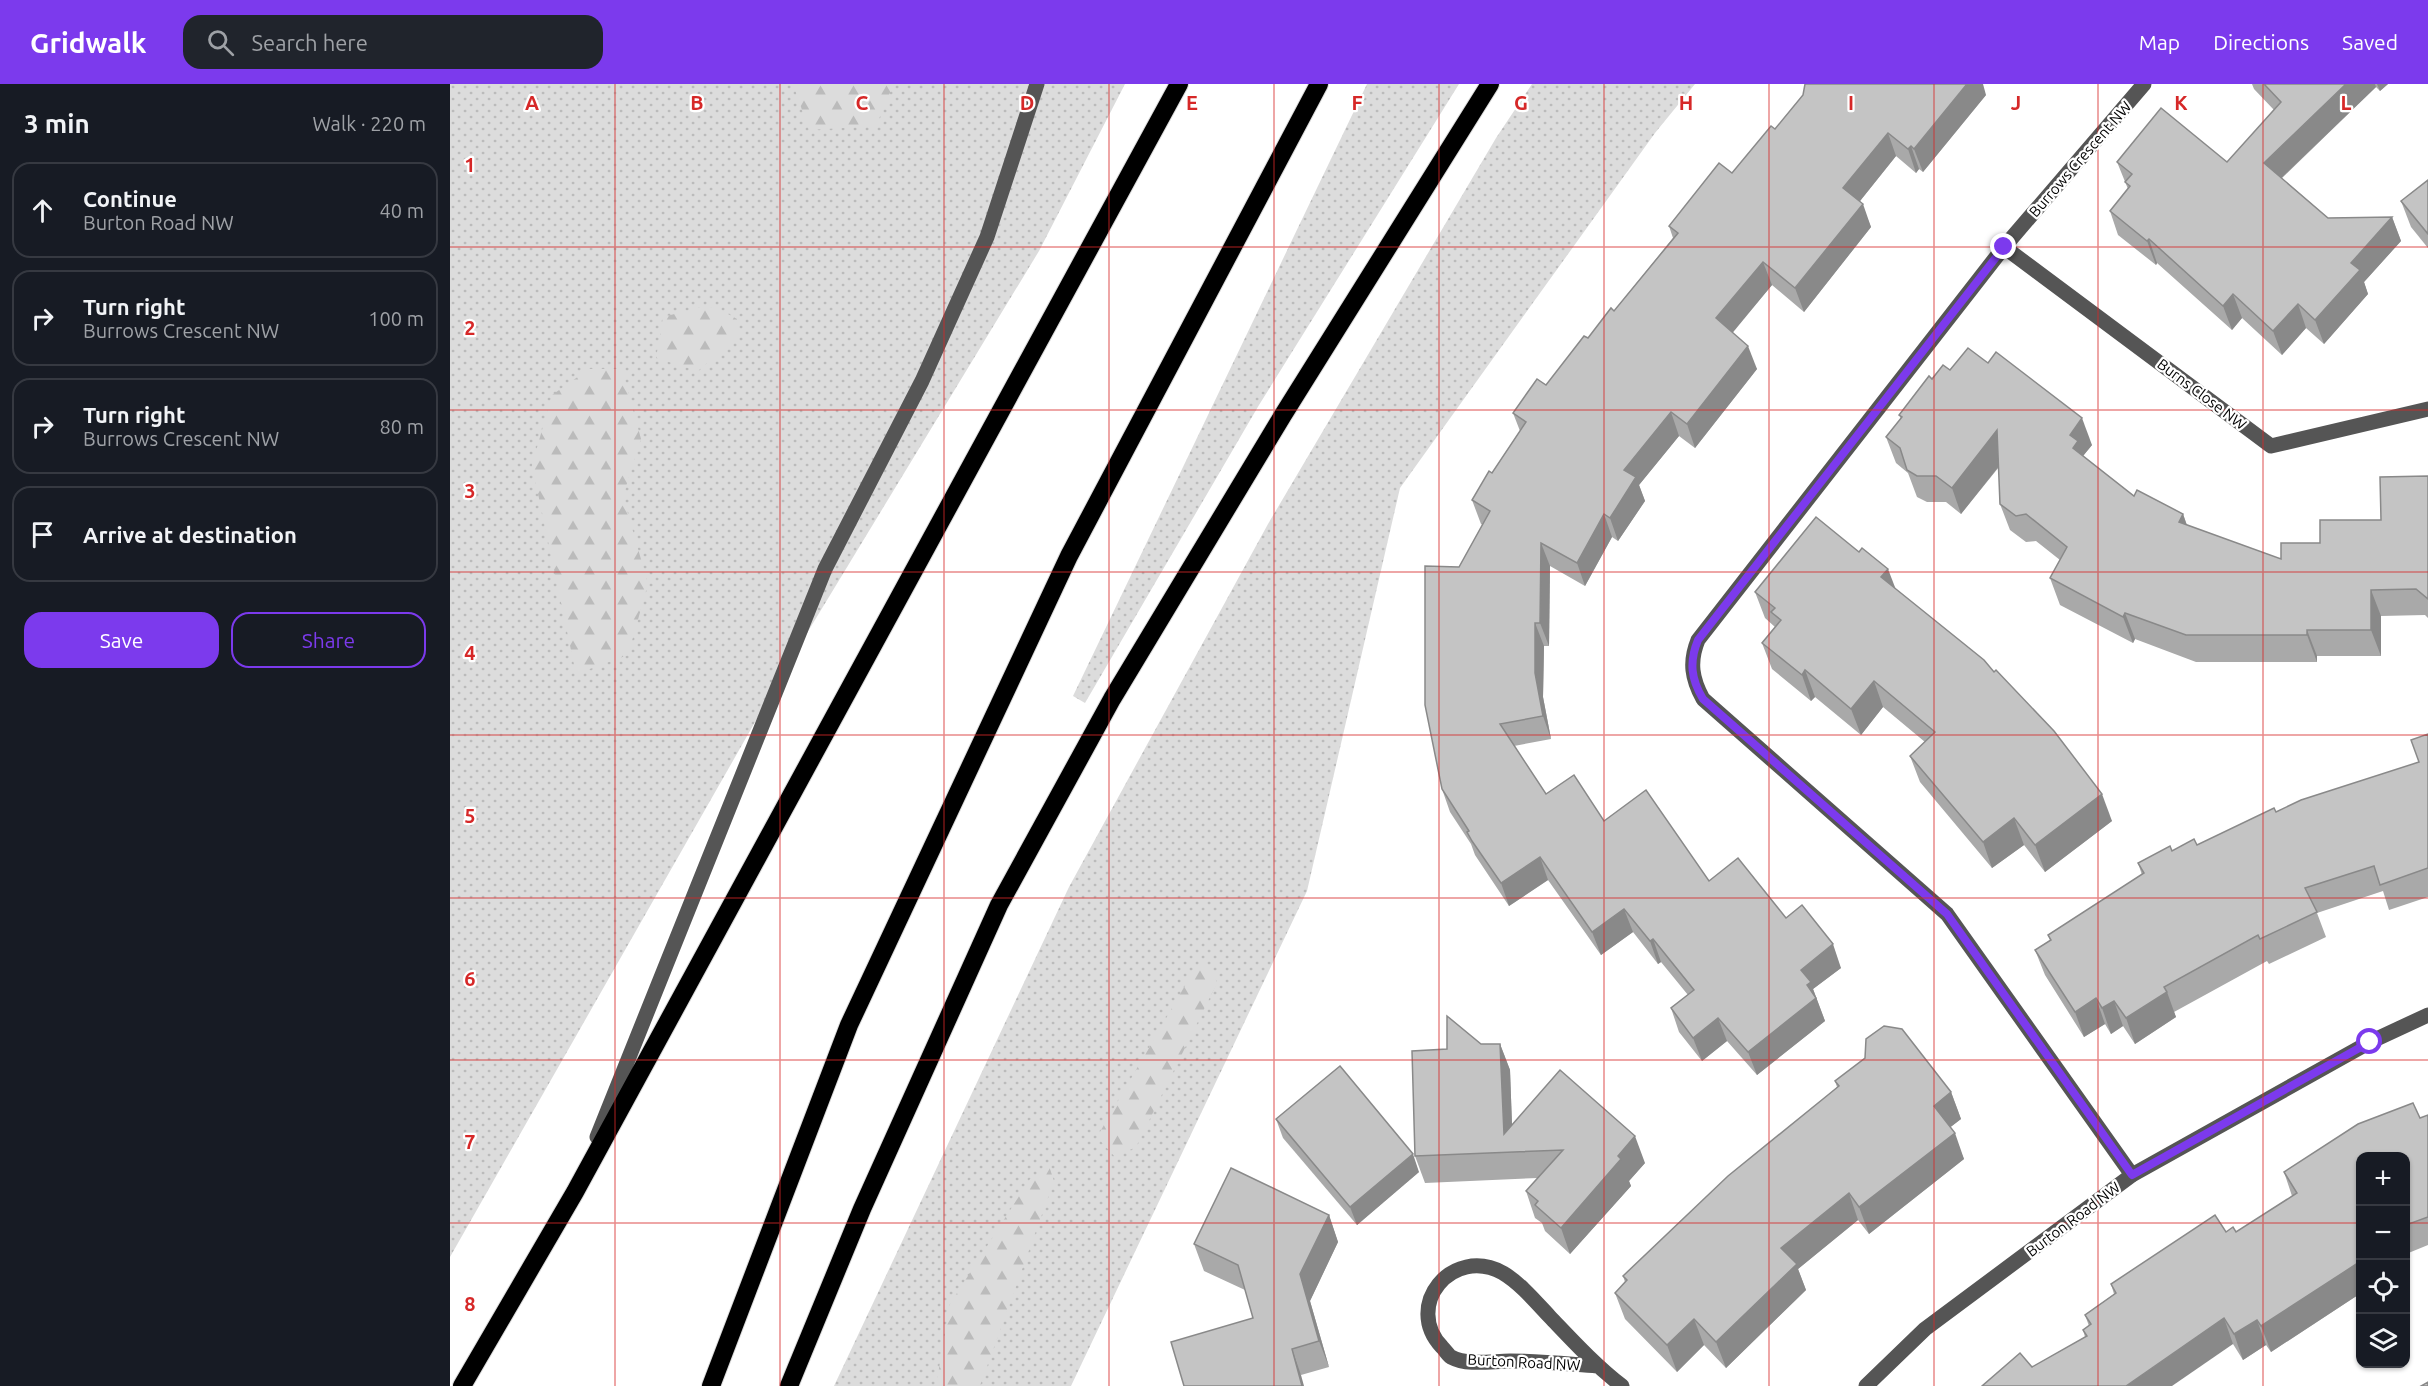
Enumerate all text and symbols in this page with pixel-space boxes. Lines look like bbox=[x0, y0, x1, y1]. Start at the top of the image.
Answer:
search box bbox=[183, 15, 603, 69]
icon: search bbox=[204, 26, 237, 59]
text: Gridwalk bbox=[30, 27, 147, 58]
text: Search here bbox=[252, 30, 368, 55]
text: Map bbox=[2139, 30, 2180, 54]
text: Directions bbox=[2213, 30, 2309, 54]
text: Saved bbox=[2342, 30, 2398, 54]
text: A bbox=[525, 91, 539, 114]
text: B bbox=[690, 91, 704, 114]
text: C bbox=[856, 91, 869, 114]
text: D bbox=[1020, 91, 1034, 114]
text: E bbox=[1186, 91, 1198, 114]
text: F bbox=[1351, 91, 1363, 114]
text: G bbox=[1514, 91, 1528, 114]
text: H bbox=[1679, 91, 1693, 114]
text: I bbox=[1848, 91, 1854, 114]
text: J bbox=[2011, 91, 2021, 114]
text: K bbox=[2174, 91, 2188, 114]
text: L bbox=[2341, 91, 2352, 114]
street label: Burrows Crescent NW bbox=[2025, 98, 2135, 220]
text: 3 min bbox=[24, 109, 90, 138]
text: Walk · 220 m bbox=[313, 112, 426, 135]
text: 1 bbox=[464, 153, 476, 176]
text: Continue bbox=[83, 186, 177, 211]
icon: ahead bbox=[26, 194, 59, 227]
text: 40 m bbox=[380, 199, 424, 222]
text: Burton Road NW bbox=[83, 211, 234, 234]
route end bbox=[1990, 233, 2016, 259]
text: Turn right bbox=[83, 294, 185, 319]
icon: right bbox=[26, 302, 59, 335]
text: 100 m bbox=[368, 307, 424, 330]
text: 2 bbox=[464, 316, 476, 339]
text: Burrows Crescent NW bbox=[83, 319, 279, 342]
street label: Burns Close NW bbox=[2154, 355, 2250, 433]
text: Turn right bbox=[83, 402, 185, 427]
icon: right bbox=[26, 410, 59, 443]
text: 80 m bbox=[380, 415, 424, 438]
text: Burrows Crescent NW bbox=[83, 427, 279, 450]
text: 3 bbox=[464, 479, 476, 502]
icon: arrive bbox=[26, 518, 59, 551]
text: Arrive at destination bbox=[83, 522, 297, 547]
button: Save bbox=[24, 612, 219, 668]
button: Share bbox=[231, 612, 426, 668]
text: 4 bbox=[464, 641, 476, 664]
text: 5 bbox=[464, 804, 476, 827]
text: 6 bbox=[464, 967, 476, 990]
route start bbox=[2356, 1028, 2382, 1054]
text: 7 bbox=[464, 1130, 476, 1153]
map controls bbox=[2356, 1152, 2410, 1368]
button: + bbox=[2356, 1152, 2410, 1206]
street label: Burton Road NW bbox=[2023, 1178, 2123, 1260]
button: − bbox=[2356, 1206, 2410, 1260]
button: locate bbox=[2356, 1260, 2410, 1314]
text: 8 bbox=[464, 1292, 476, 1315]
button: layers bbox=[2356, 1314, 2410, 1368]
street label: Burton Road NW bbox=[1467, 1351, 1581, 1373]

